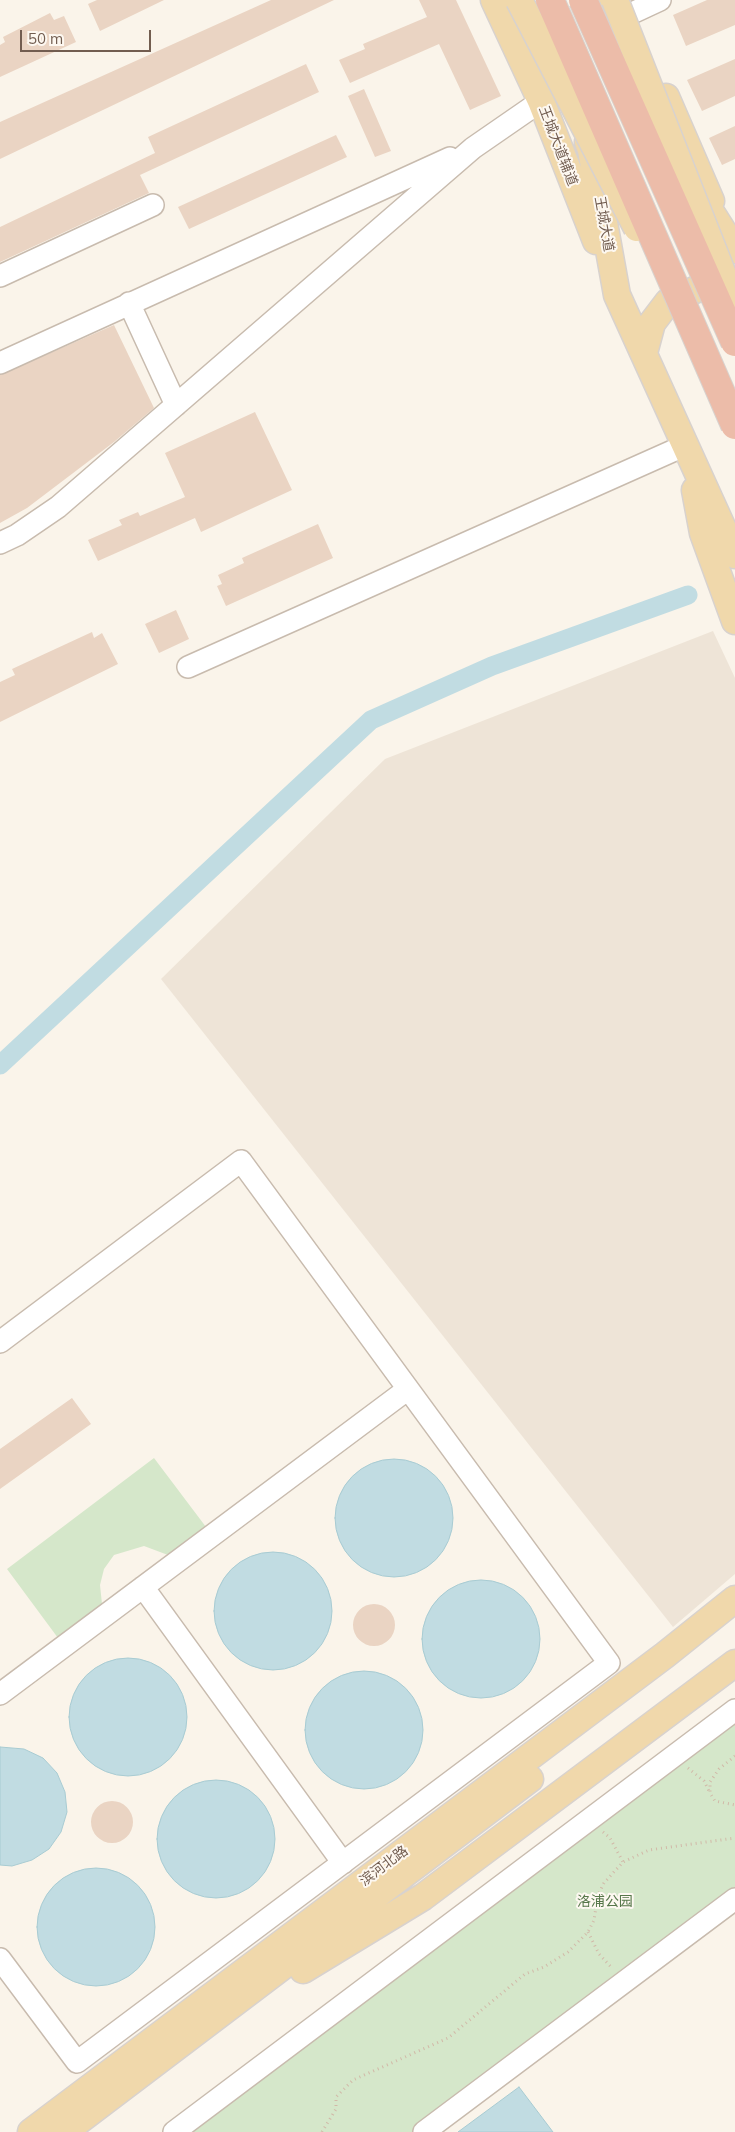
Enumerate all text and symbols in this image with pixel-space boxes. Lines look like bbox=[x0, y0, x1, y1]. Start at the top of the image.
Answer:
scale bar bbox=[22, 20, 154, 52]
text: 50 m bbox=[28, 29, 63, 48]
street label: 王城大道辅道 bbox=[535, 104, 581, 188]
street label: 王城大道 bbox=[591, 195, 617, 253]
street label: 滨河北路 bbox=[357, 1842, 411, 1890]
park label: 洛浦公园 bbox=[577, 1894, 633, 1910]

